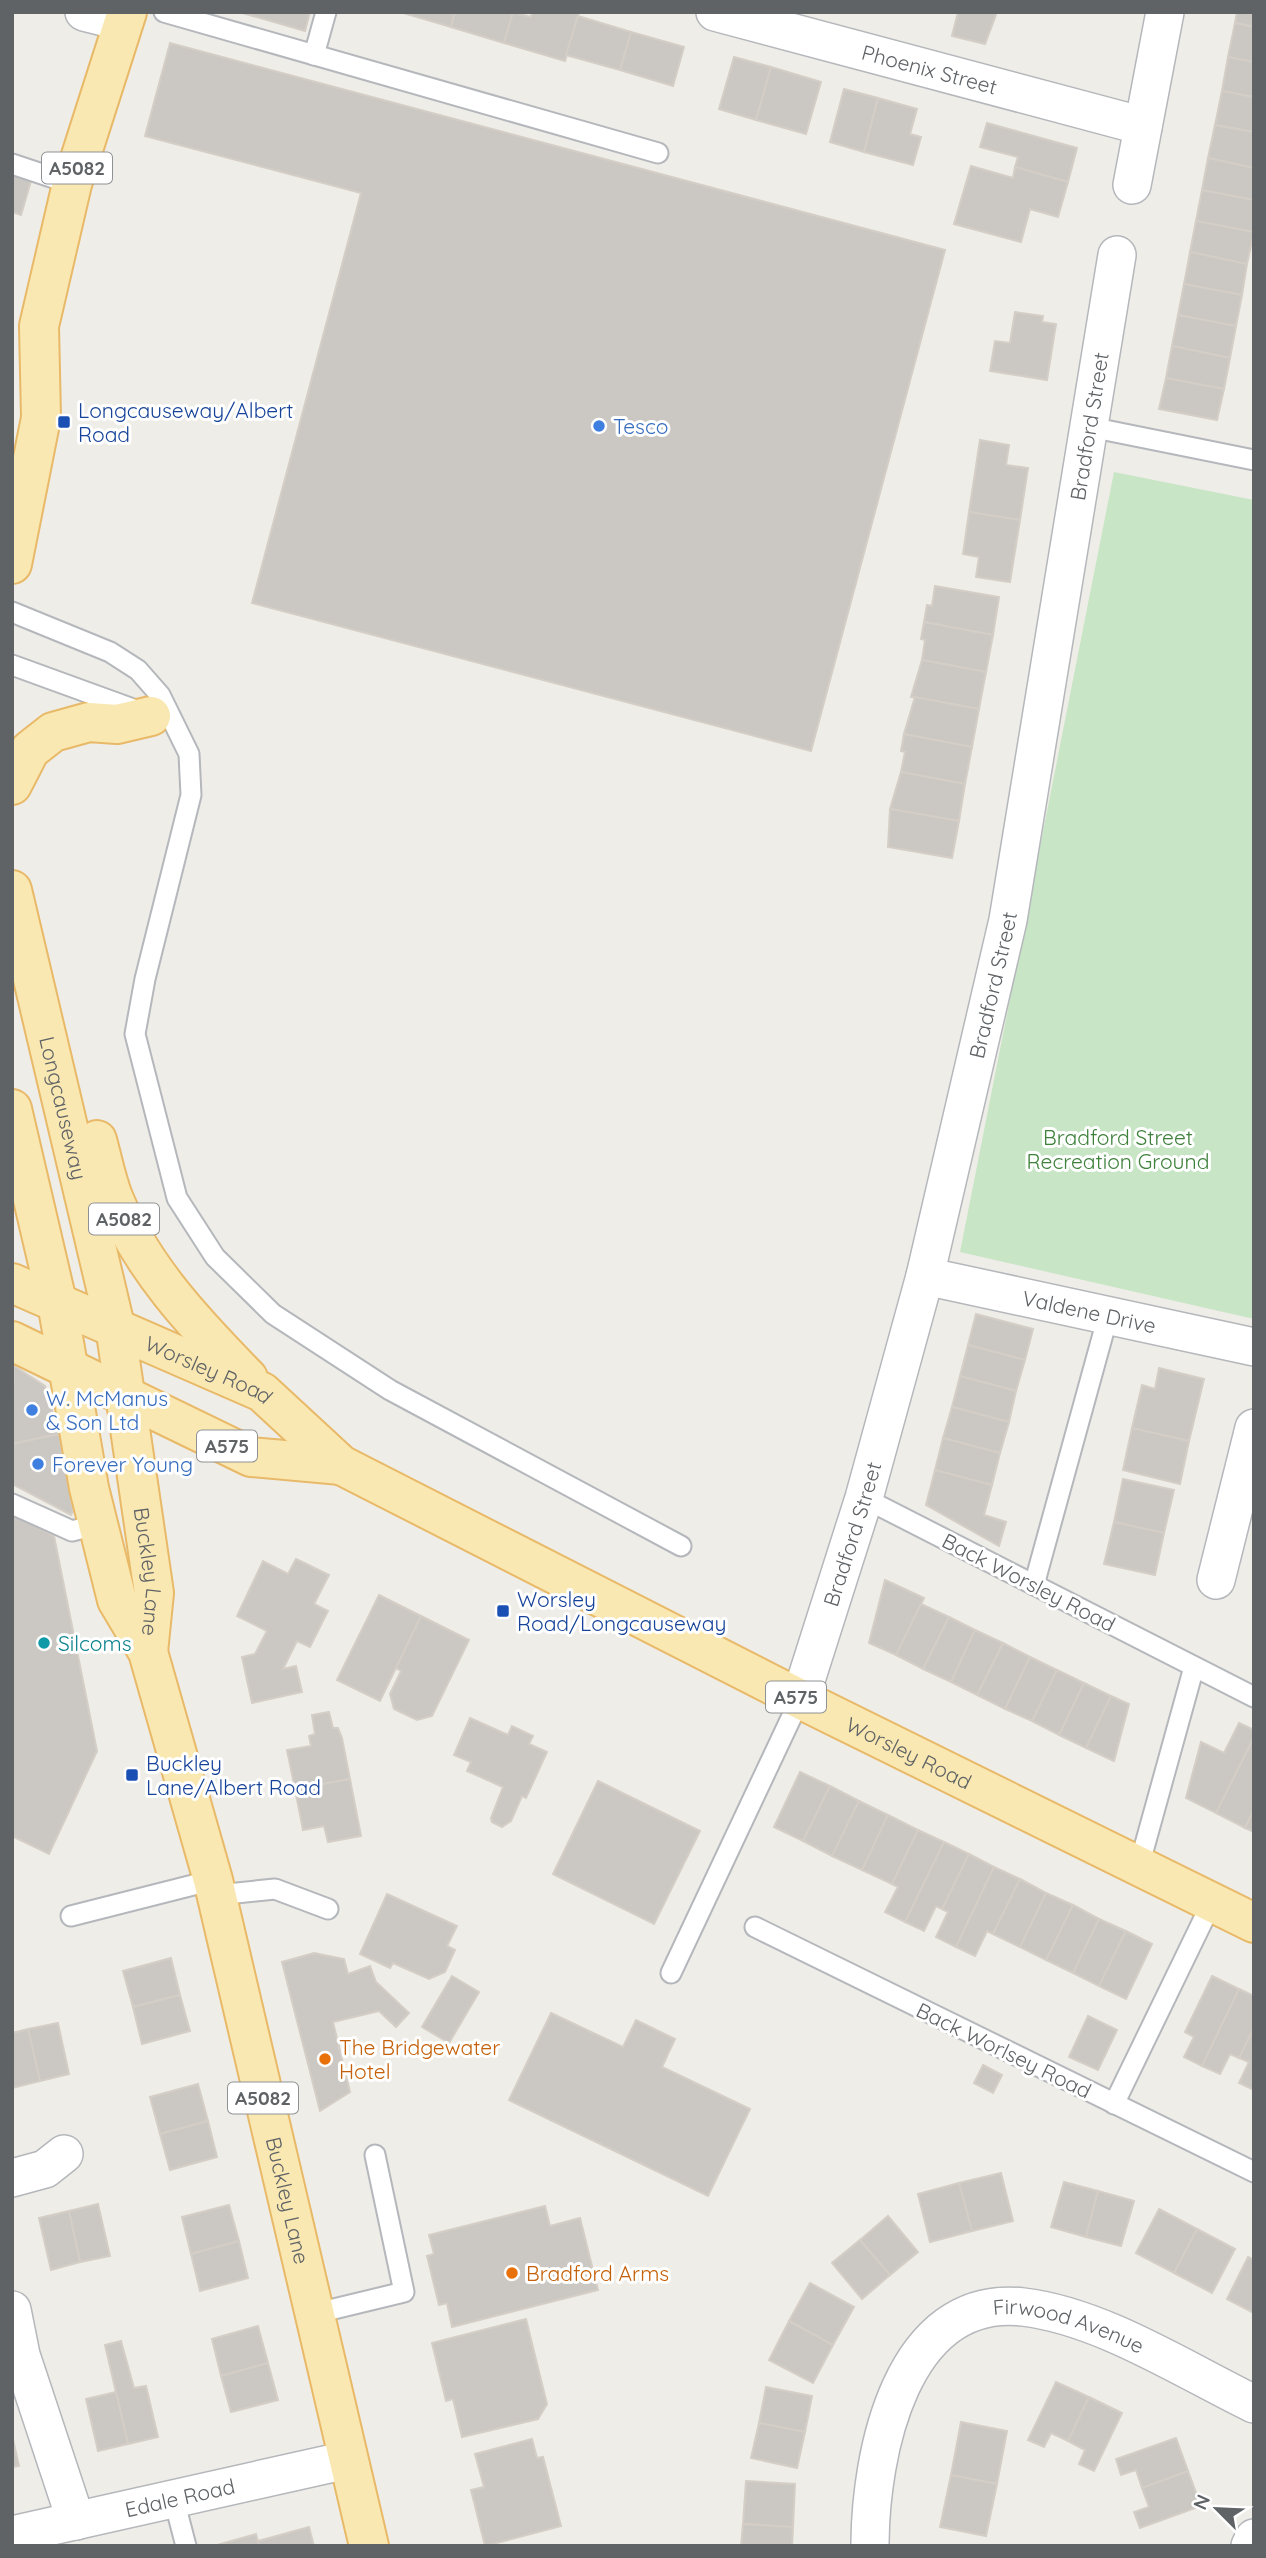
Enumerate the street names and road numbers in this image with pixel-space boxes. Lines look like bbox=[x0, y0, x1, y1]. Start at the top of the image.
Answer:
street label: Phoenix Street bbox=[859, 39, 1000, 100]
road number: A5082 bbox=[42, 152, 112, 184]
street label: Bradford Street bbox=[1064, 350, 1114, 502]
street label: Bradford Street bbox=[963, 910, 1022, 1061]
street label: Longcauseway bbox=[34, 1034, 93, 1182]
road number: A5082 bbox=[89, 1204, 159, 1234]
street label: Valdene Drive bbox=[1020, 1284, 1158, 1338]
street label: Worsley Road bbox=[141, 1330, 279, 1409]
road number: A575 bbox=[197, 1430, 257, 1462]
street label: Bradford Street bbox=[817, 1459, 886, 1610]
street label: Buckley Lane bbox=[129, 1505, 167, 1637]
street label: Back Worsley Road bbox=[938, 1527, 1120, 1637]
road number: A575 bbox=[766, 1681, 826, 1712]
street label: Worsley Road bbox=[842, 1711, 976, 1795]
street label: Back Worlsey Road bbox=[912, 1996, 1096, 2104]
road number: A5082 bbox=[228, 2082, 298, 2114]
street label: Buckley Lane bbox=[261, 2134, 315, 2266]
street label: Firwood Avenue bbox=[992, 2293, 1149, 2359]
street label: Edale Road bbox=[123, 2473, 237, 2522]

